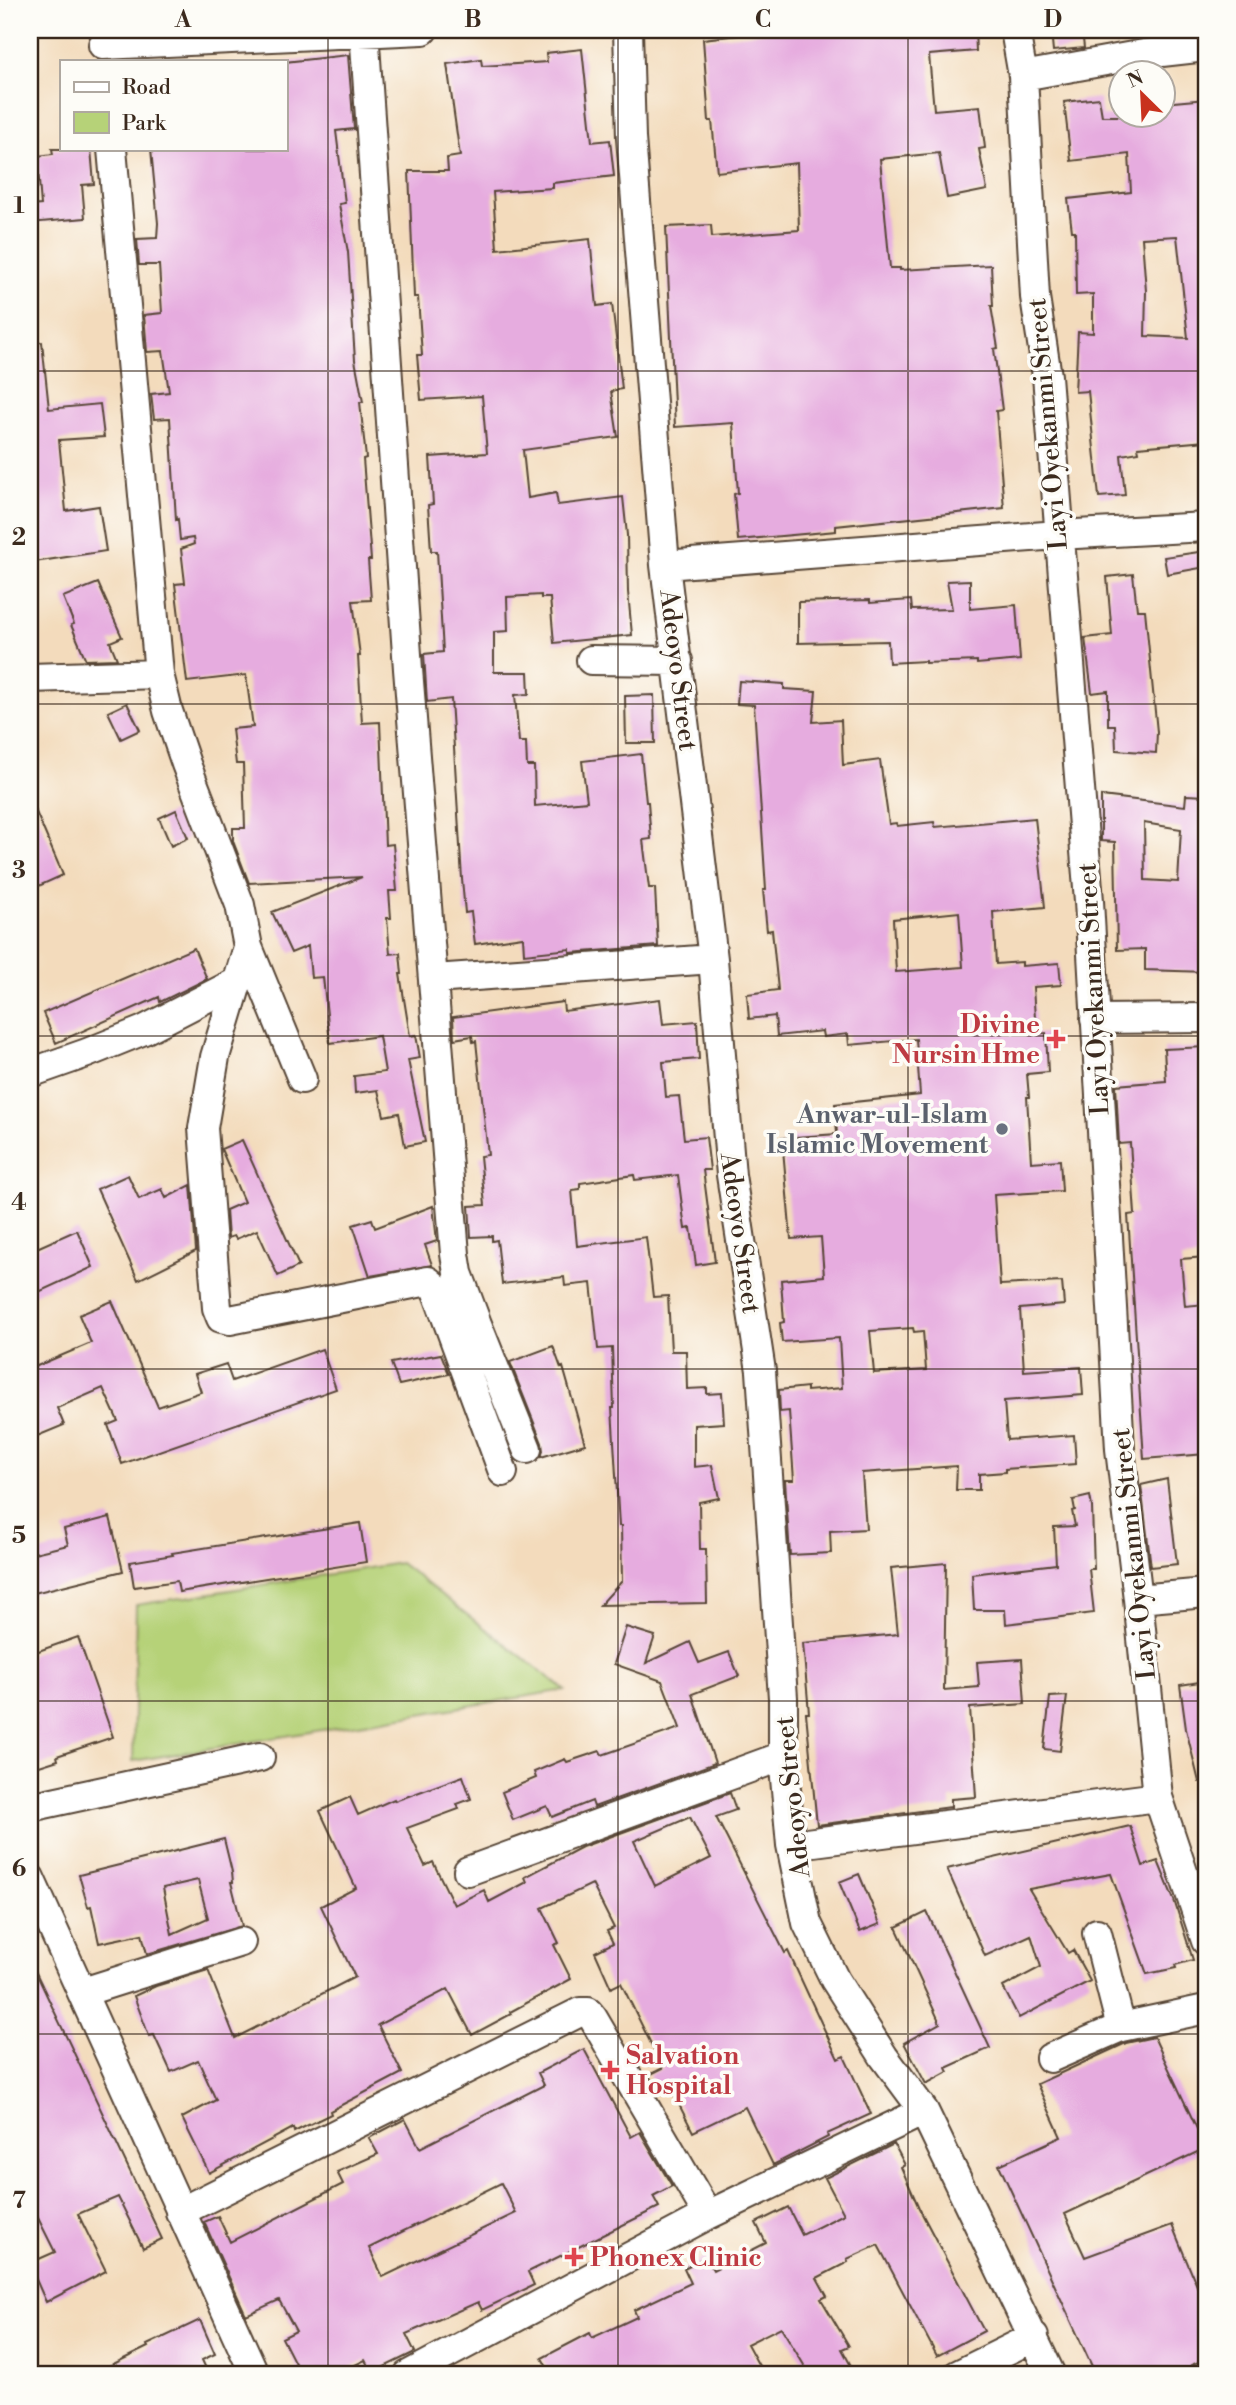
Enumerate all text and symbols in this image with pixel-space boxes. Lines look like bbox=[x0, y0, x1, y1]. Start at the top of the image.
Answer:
text: A bbox=[174, 6, 192, 34]
text: B bbox=[464, 6, 482, 34]
text: C bbox=[755, 6, 771, 34]
text: D bbox=[1044, 6, 1062, 34]
legend bbox=[60, 60, 287, 150]
north arrow bbox=[1106, 60, 1176, 130]
text: N bbox=[1124, 65, 1147, 93]
text: Road bbox=[122, 75, 171, 101]
text: Park bbox=[122, 111, 167, 137]
text: 1 bbox=[13, 192, 25, 220]
street label: Layi Oyekanmi Street bbox=[1021, 297, 1075, 551]
text: 2 bbox=[12, 524, 26, 552]
street label: Adeoyo Street bbox=[652, 587, 704, 753]
text: 3 bbox=[12, 857, 26, 885]
street label: Layi Oyekanmi Street bbox=[1071, 862, 1117, 1116]
place label: Divine Nursin Hme bbox=[892, 1009, 1040, 1071]
marker: Divine Nursin Hme bbox=[1046, 1029, 1066, 1049]
place label: Anwar-ul-Islam Islamic Movement bbox=[766, 1099, 989, 1161]
marker: Anwar-ul-Islam Islamic Movement bbox=[994, 1121, 1010, 1137]
street label: Adeoyo Street bbox=[713, 1150, 767, 1316]
text: 4 bbox=[11, 1189, 27, 1217]
street label: Layi Oyekanmi Street bbox=[1105, 1427, 1163, 1681]
text: 5 bbox=[12, 1522, 26, 1550]
street label: Adeoyo Street bbox=[769, 1715, 817, 1880]
text: 6 bbox=[12, 1855, 26, 1883]
place label: Salvation Hospital bbox=[626, 2040, 739, 2102]
marker: Salvation Hospital bbox=[600, 2060, 620, 2080]
text: 7 bbox=[12, 2187, 26, 2215]
place label: Phonex Clinic bbox=[590, 2242, 762, 2274]
marker: Phonex Clinic bbox=[564, 2247, 584, 2267]

